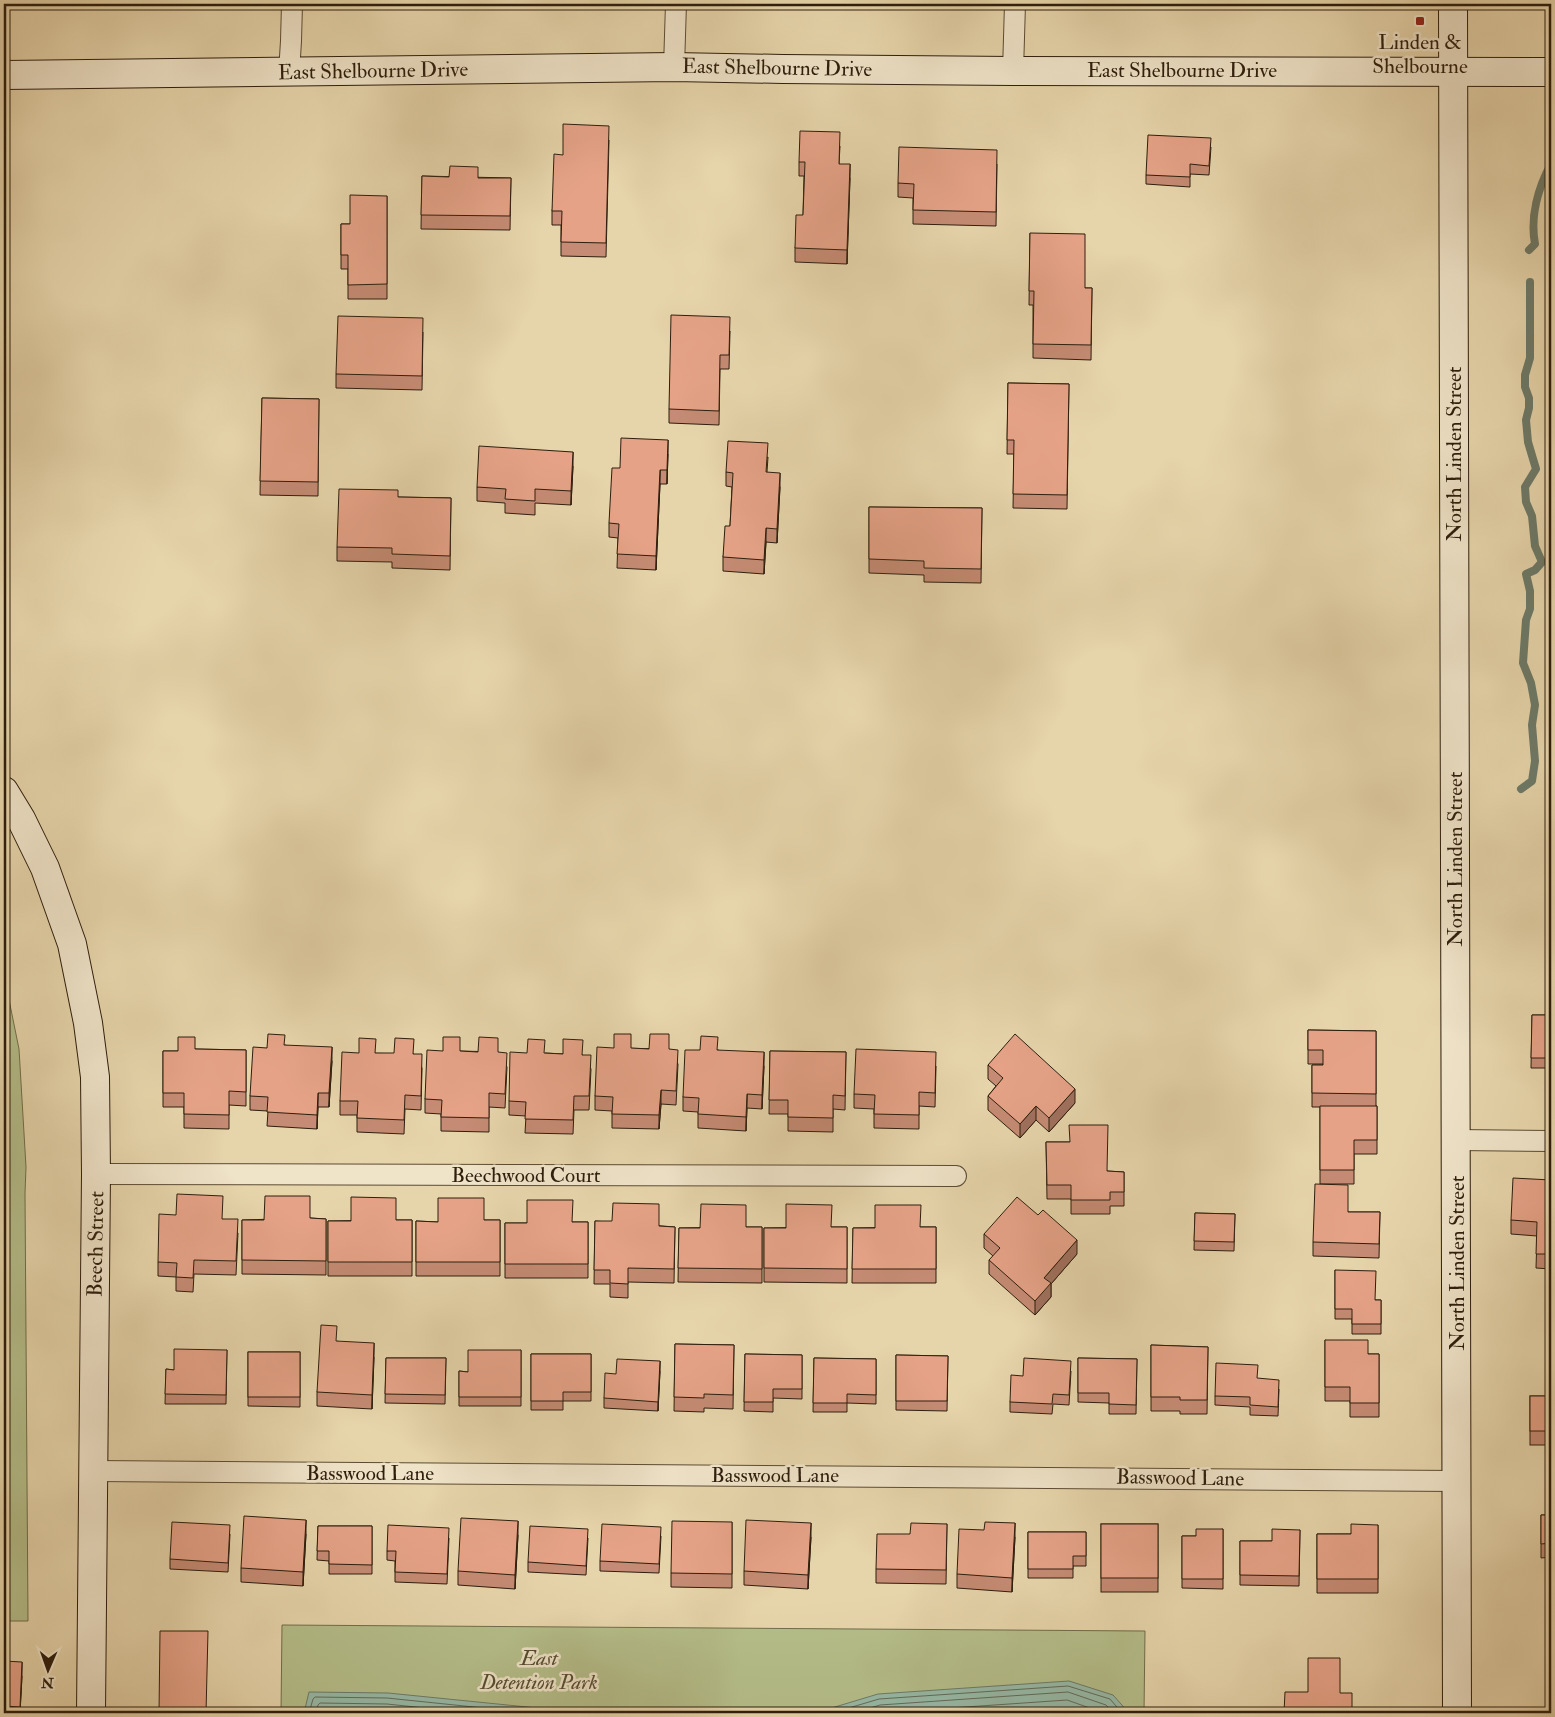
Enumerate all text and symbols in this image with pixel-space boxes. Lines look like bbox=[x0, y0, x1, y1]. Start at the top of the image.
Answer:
marker: Linden & Shelbourne bbox=[1414, 15, 1426, 27]
place label: Linden & Shelbourne bbox=[1372, 29, 1468, 80]
street label: East Shelbourne Drive bbox=[682, 53, 873, 83]
street label: East Shelbourne Drive bbox=[278, 56, 469, 86]
street label: East Shelbourne Drive bbox=[1087, 57, 1277, 84]
street label: North Linden Street bbox=[1441, 366, 1468, 542]
street label: North Linden Street bbox=[1442, 771, 1469, 947]
street label: Beechwood Court bbox=[451, 1162, 601, 1189]
street label: North Linden Street bbox=[1444, 1175, 1471, 1351]
street label: Beech Street bbox=[82, 1191, 110, 1297]
street label: Basswood Lane bbox=[306, 1460, 434, 1487]
street label: Basswood Lane bbox=[711, 1462, 839, 1489]
street label: Basswood Lane bbox=[1116, 1463, 1244, 1493]
north arrow bbox=[22, 1644, 72, 1694]
park label: East Detention Park bbox=[479, 1645, 598, 1696]
text: N bbox=[41, 1674, 55, 1691]

